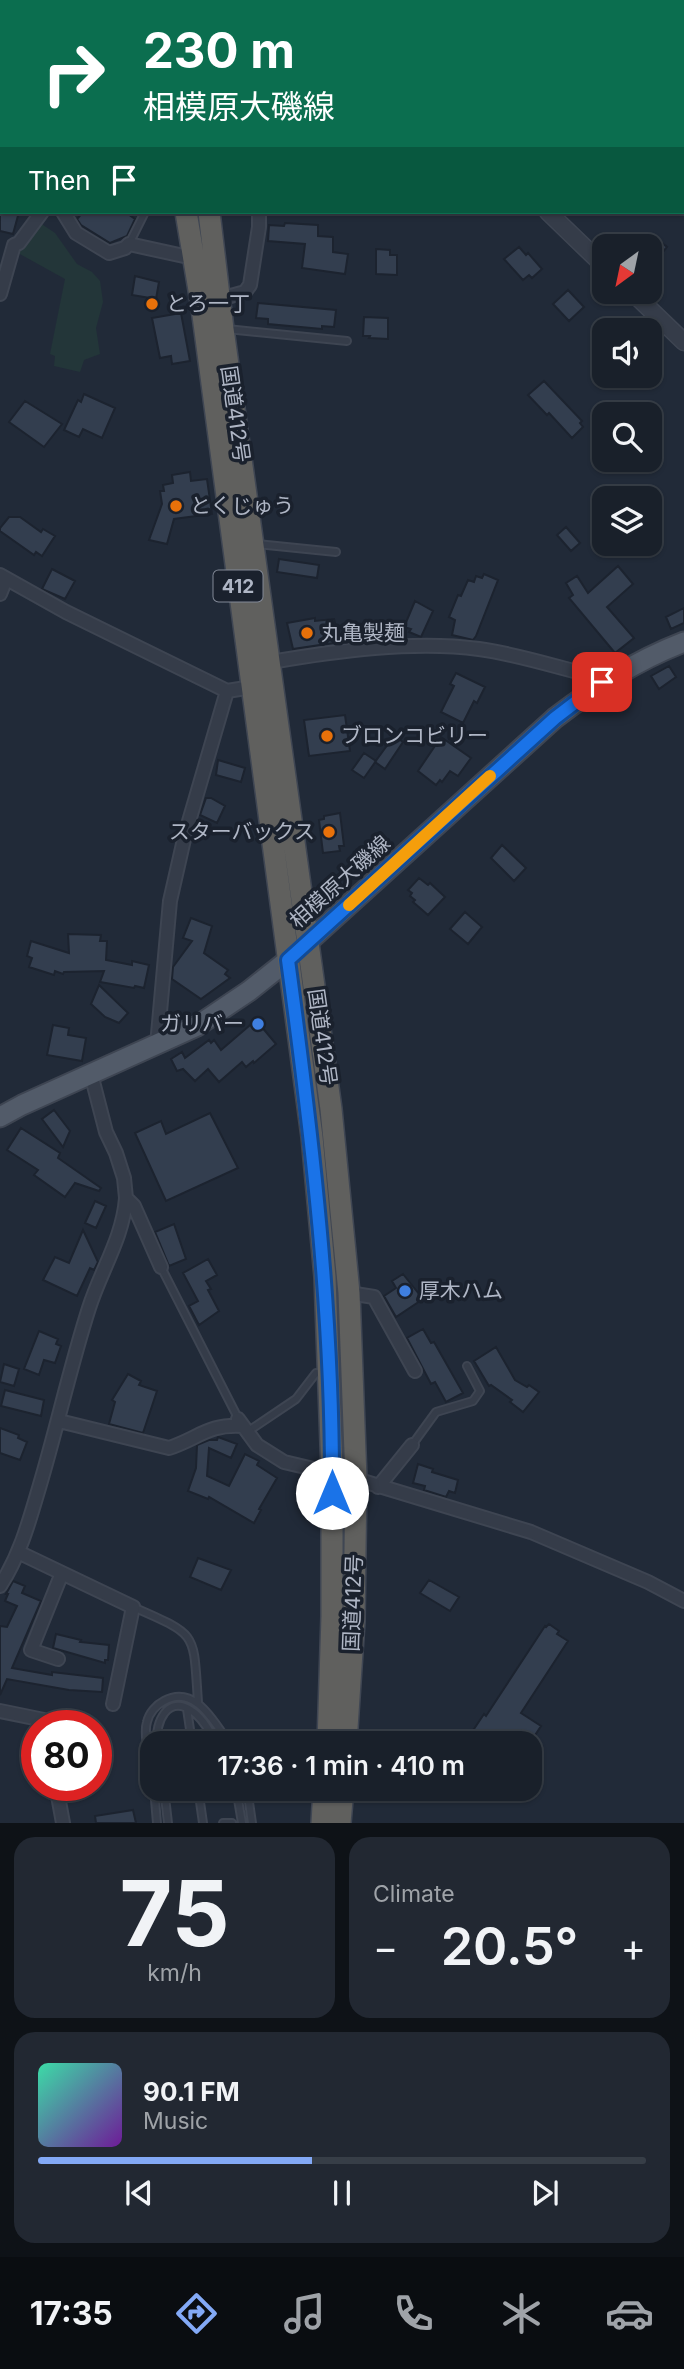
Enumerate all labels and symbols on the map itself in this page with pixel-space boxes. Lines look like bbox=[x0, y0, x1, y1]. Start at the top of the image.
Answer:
north arrow bbox=[592, 234, 662, 304]
place label: とろ一丁 bbox=[166, 291, 250, 316]
marker: とろ一丁 bbox=[144, 296, 160, 312]
street label: 国道412号 bbox=[216, 364, 255, 464]
place label: とくじゅう bbox=[190, 493, 294, 518]
marker: とくじゅう bbox=[168, 498, 184, 514]
road number: 412 bbox=[214, 570, 262, 601]
place label: 丸亀製麺 bbox=[321, 620, 405, 645]
marker: 丸亀製麺 bbox=[299, 625, 315, 641]
pin bbox=[572, 652, 632, 712]
place label: ブロンコビリー bbox=[341, 723, 488, 748]
marker: ブロンコビリー bbox=[319, 728, 335, 744]
place label: スターバックス bbox=[169, 819, 315, 844]
marker: スターバックス bbox=[321, 824, 337, 840]
street label: 相模原大磯線 bbox=[284, 830, 395, 933]
street label: 国道412号 bbox=[303, 987, 342, 1087]
place label: ガリバー bbox=[160, 1011, 244, 1036]
marker: ガリバー bbox=[250, 1016, 266, 1032]
place label: 厚木ハム bbox=[419, 1278, 503, 1303]
marker: 厚木ハム bbox=[397, 1283, 413, 1299]
position arrow bbox=[295, 1456, 369, 1530]
street label: 国道412号 bbox=[338, 1554, 367, 1652]
speed limit sign: 80 bbox=[21, 1710, 112, 1801]

